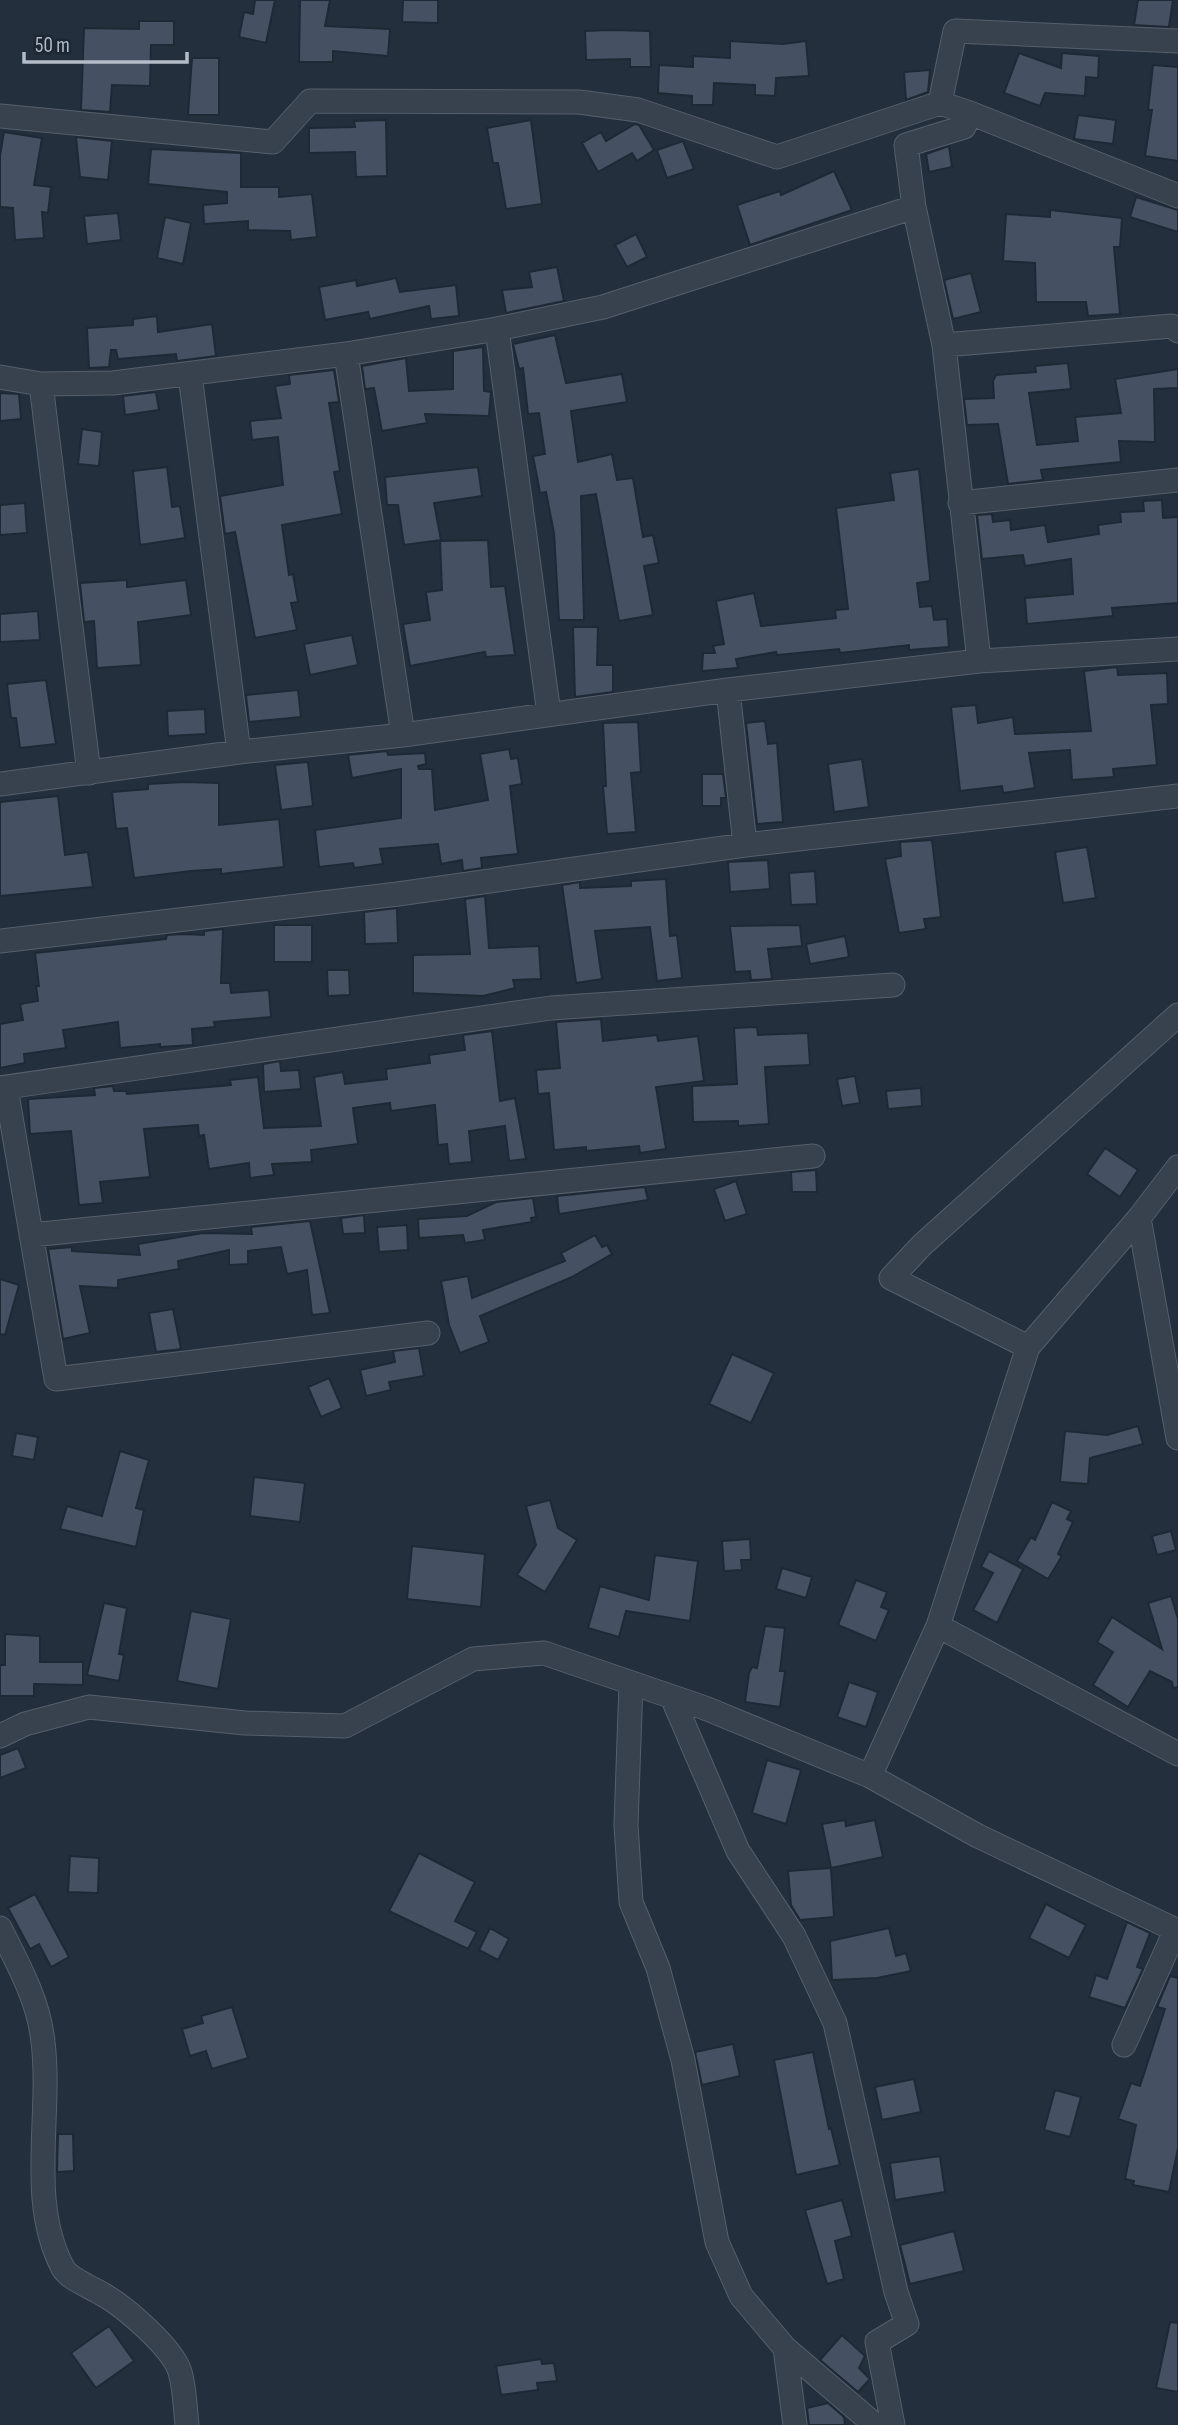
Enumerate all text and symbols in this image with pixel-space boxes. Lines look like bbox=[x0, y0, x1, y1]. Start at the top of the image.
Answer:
scale bar bbox=[24, 21, 187, 65]
text: 50 m bbox=[35, 33, 70, 58]

